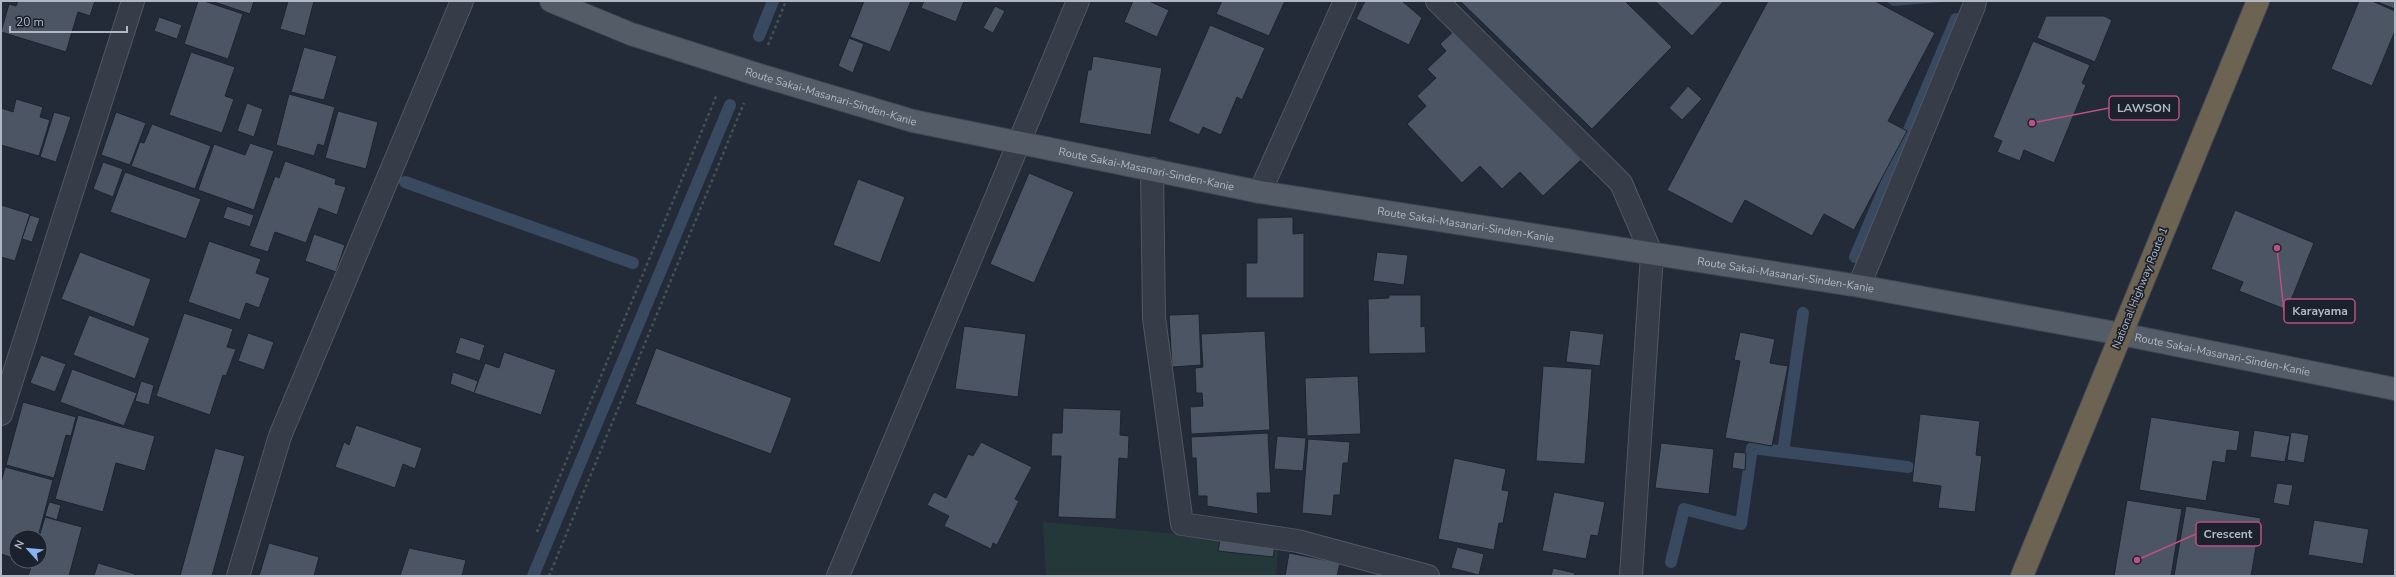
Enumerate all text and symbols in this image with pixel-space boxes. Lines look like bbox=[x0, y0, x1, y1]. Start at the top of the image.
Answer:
scale bar bbox=[10, 8, 127, 34]
text: 20 m bbox=[16, 14, 44, 30]
street label: Route Sakai-Masanari-Sinden-Kanie bbox=[743, 63, 918, 129]
callout: LAWSON bbox=[2109, 96, 2179, 120]
text: LAWSON bbox=[2117, 100, 2171, 116]
street label: Route Sakai-Masanari-Sinden-Kanie bbox=[1057, 144, 1236, 194]
street label: Route Sakai-Masanari-Sinden-Kanie bbox=[1376, 203, 1555, 246]
street label: National Highway Route 1 bbox=[2109, 225, 2171, 351]
street label: Route Sakai-Masanari-Sinden-Kanie bbox=[1696, 253, 1875, 296]
callout: Karayama bbox=[2284, 299, 2355, 323]
text: Karayama bbox=[2292, 303, 2348, 319]
street label: Route Sakai-Masanari-Sinden-Kanie bbox=[2133, 329, 2312, 379]
callout: Crescent bbox=[2196, 522, 2261, 546]
text: Crescent bbox=[2204, 526, 2253, 542]
north arrow bbox=[8, 529, 48, 569]
text: N bbox=[11, 538, 28, 552]

